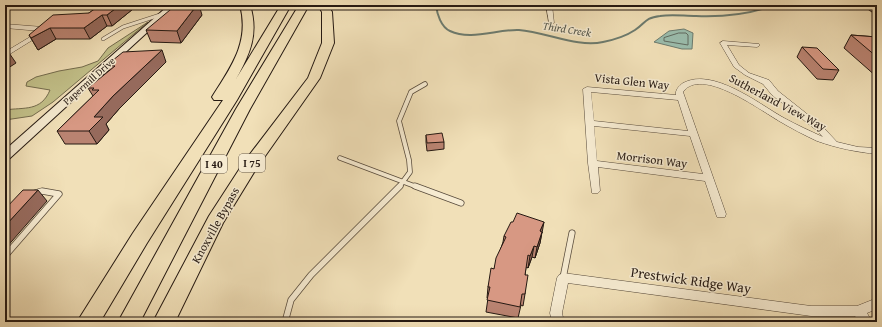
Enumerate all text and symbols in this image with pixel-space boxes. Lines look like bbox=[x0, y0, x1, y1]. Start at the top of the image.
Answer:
water label: Third Creek bbox=[542, 17, 593, 41]
street label: Papermill Drive bbox=[60, 53, 119, 109]
street label: Vista Glen Way bbox=[594, 69, 670, 93]
street label: Sutherland View Way bbox=[726, 69, 830, 135]
street label: Morrison Way bbox=[616, 146, 688, 172]
road number: I 75 bbox=[239, 154, 265, 172]
road number: I 40 bbox=[201, 155, 227, 173]
street label: Knoxville Bypass bbox=[187, 184, 243, 266]
street label: Prestwick Ridge Way bbox=[630, 262, 752, 298]

